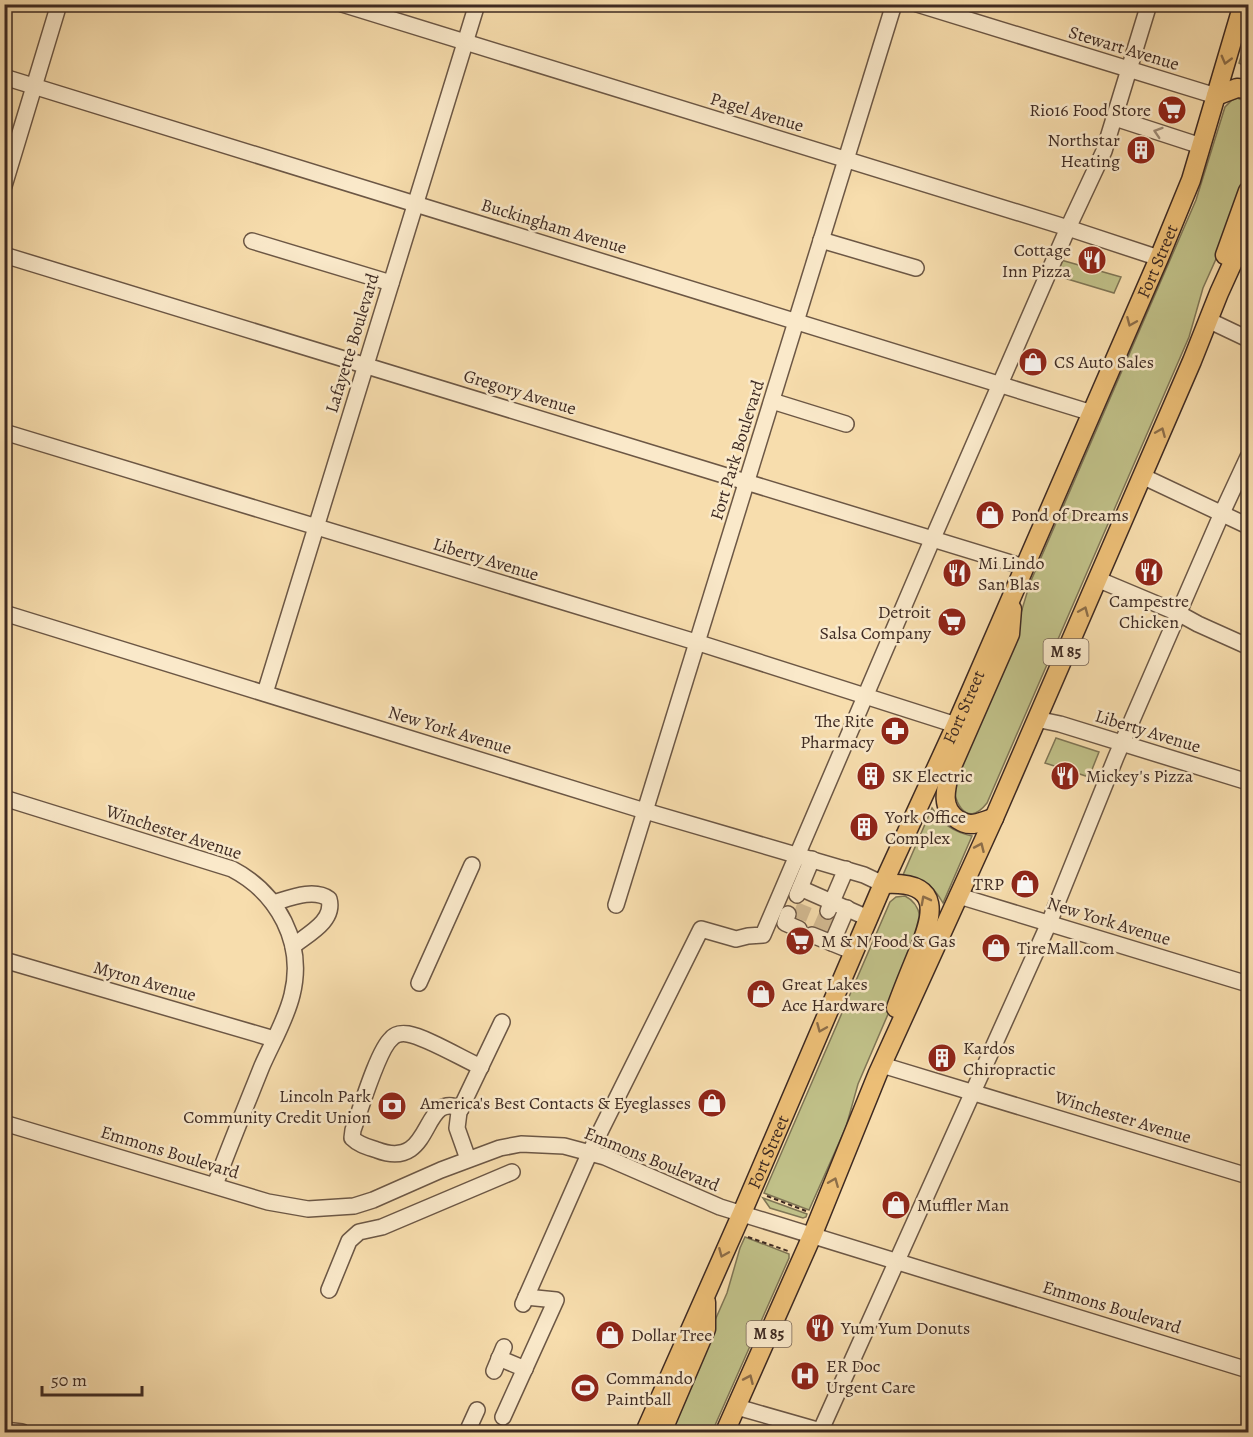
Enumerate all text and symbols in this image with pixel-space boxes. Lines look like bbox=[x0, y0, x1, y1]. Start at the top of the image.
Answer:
street label: Stewart Avenue bbox=[1066, 20, 1182, 76]
one-way arrow bbox=[1221, 54, 1233, 65]
street label: Pagel Avenue bbox=[707, 86, 807, 138]
supermarket icon: Rio16 Food Store bbox=[1156, 94, 1188, 126]
place label: Rio16 Food Store bbox=[1029, 98, 1151, 122]
one-way arrow bbox=[1153, 127, 1164, 139]
place label: Northstar Heating bbox=[1048, 128, 1120, 173]
building icon: Northstar Heating bbox=[1125, 134, 1157, 166]
street label: Buckingham Avenue bbox=[478, 192, 630, 260]
street label: Fort Street bbox=[1131, 221, 1184, 302]
place label: Cottage Inn Pizza bbox=[1002, 238, 1072, 283]
restaurant icon: Cottage Inn Pizza bbox=[1076, 244, 1108, 276]
street label: Lafayette Boulevard bbox=[319, 270, 385, 416]
one-way arrow bbox=[1126, 316, 1138, 327]
shop icon: CS Auto Sales bbox=[1017, 346, 1049, 378]
place label: CS Auto Sales bbox=[1054, 350, 1154, 374]
street label: Gregory Avenue bbox=[461, 363, 579, 421]
street label: Fort Park Boulevard bbox=[704, 377, 770, 523]
one-way arrow bbox=[1154, 427, 1166, 438]
shop icon: Pond of Dreams bbox=[974, 499, 1006, 531]
place label: Pond of Dreams bbox=[1011, 503, 1129, 527]
street label: Liberty Avenue bbox=[430, 532, 542, 586]
place label: Mi Lindo San Blas bbox=[978, 551, 1044, 596]
restaurant icon: Campestre Chicken bbox=[1133, 556, 1165, 588]
restaurant icon: Mi Lindo San Blas bbox=[941, 557, 973, 589]
place label: Campestre Chicken bbox=[1109, 589, 1189, 634]
place label: Detroit Salsa Company bbox=[820, 600, 932, 645]
supermarket icon: Detroit Salsa Company bbox=[936, 606, 968, 638]
one-way arrow bbox=[1076, 606, 1088, 617]
road number: M 85 bbox=[1044, 639, 1088, 665]
street label: Fort Street bbox=[937, 666, 990, 748]
street label: New York Avenue bbox=[385, 700, 515, 760]
street label: Liberty Avenue bbox=[1092, 704, 1204, 758]
place label: The Rite Pharmacy bbox=[800, 709, 875, 754]
pharmacy icon: The Rite Pharmacy bbox=[879, 715, 911, 747]
building icon: SK Electric bbox=[855, 760, 887, 792]
restaurant icon: Mickey's Pizza bbox=[1049, 760, 1081, 792]
place label: SK Electric bbox=[892, 764, 973, 788]
place label: Mickey's Pizza bbox=[1086, 764, 1194, 788]
street label: Winchester Avenue bbox=[102, 798, 245, 865]
place label: York Office Complex bbox=[884, 805, 966, 850]
building icon: York Office Complex bbox=[848, 811, 880, 843]
one-way arrow bbox=[973, 843, 985, 854]
shop icon: TRP bbox=[1009, 868, 1041, 900]
place label: TRP bbox=[973, 872, 1004, 896]
street label: New York Avenue bbox=[1044, 891, 1174, 951]
one-way arrow bbox=[921, 895, 933, 906]
supermarket icon: M & N Food & Gas bbox=[784, 925, 816, 957]
place label: M & N Food & Gas bbox=[821, 929, 956, 953]
shop icon: TireMall.com bbox=[980, 932, 1012, 964]
place label: TireMall.com bbox=[1017, 936, 1114, 960]
street label: Myron Avenue bbox=[91, 955, 199, 1007]
place label: Great Lakes Ace Hardware bbox=[781, 972, 885, 1017]
shop icon: Great Lakes Ace Hardware bbox=[745, 978, 777, 1010]
one-way arrow bbox=[816, 1021, 828, 1032]
place label: Kardos Chiropractic bbox=[963, 1036, 1056, 1081]
building icon: Kardos Chiropractic bbox=[926, 1042, 958, 1074]
place label: Lincoln Park Community Credit Union bbox=[183, 1084, 371, 1129]
street label: Winchester Avenue bbox=[1051, 1085, 1194, 1149]
shop icon: America's Best Contacts & Eyeglasses bbox=[696, 1087, 728, 1119]
bank icon: Lincoln Park Community Credit Union bbox=[376, 1090, 408, 1122]
place label: America's Best Contacts & Eyeglasses bbox=[419, 1091, 691, 1115]
street label: Fort Street bbox=[742, 1111, 795, 1193]
street label: Emmons Boulevard bbox=[98, 1119, 243, 1185]
street label: Emmons Boulevard bbox=[581, 1121, 724, 1197]
one-way arrow bbox=[827, 1177, 839, 1188]
shop icon: Muffler Man bbox=[880, 1189, 912, 1221]
place label: Muffler Man bbox=[917, 1193, 1009, 1217]
one-way arrow bbox=[718, 1247, 730, 1258]
street label: Emmons Boulevard bbox=[1040, 1274, 1185, 1340]
restaurant icon: Yum Yum Donuts bbox=[804, 1312, 836, 1344]
place label: Yum Yum Donuts bbox=[840, 1316, 970, 1340]
shop icon: Dollar Tree bbox=[594, 1319, 626, 1351]
road number: M 85 bbox=[746, 1321, 792, 1347]
place label: Dollar Tree bbox=[631, 1323, 712, 1347]
place label: ER Doc Urgent Care bbox=[826, 1354, 916, 1399]
scale bar bbox=[42, 1359, 142, 1397]
hospital icon: ER Doc Urgent Care bbox=[789, 1360, 821, 1392]
place label: Commando Paintball bbox=[606, 1366, 693, 1411]
text: 50 m bbox=[51, 1368, 87, 1392]
sports icon: Commando Paintball bbox=[569, 1372, 601, 1404]
one-way arrow bbox=[742, 1374, 754, 1385]

